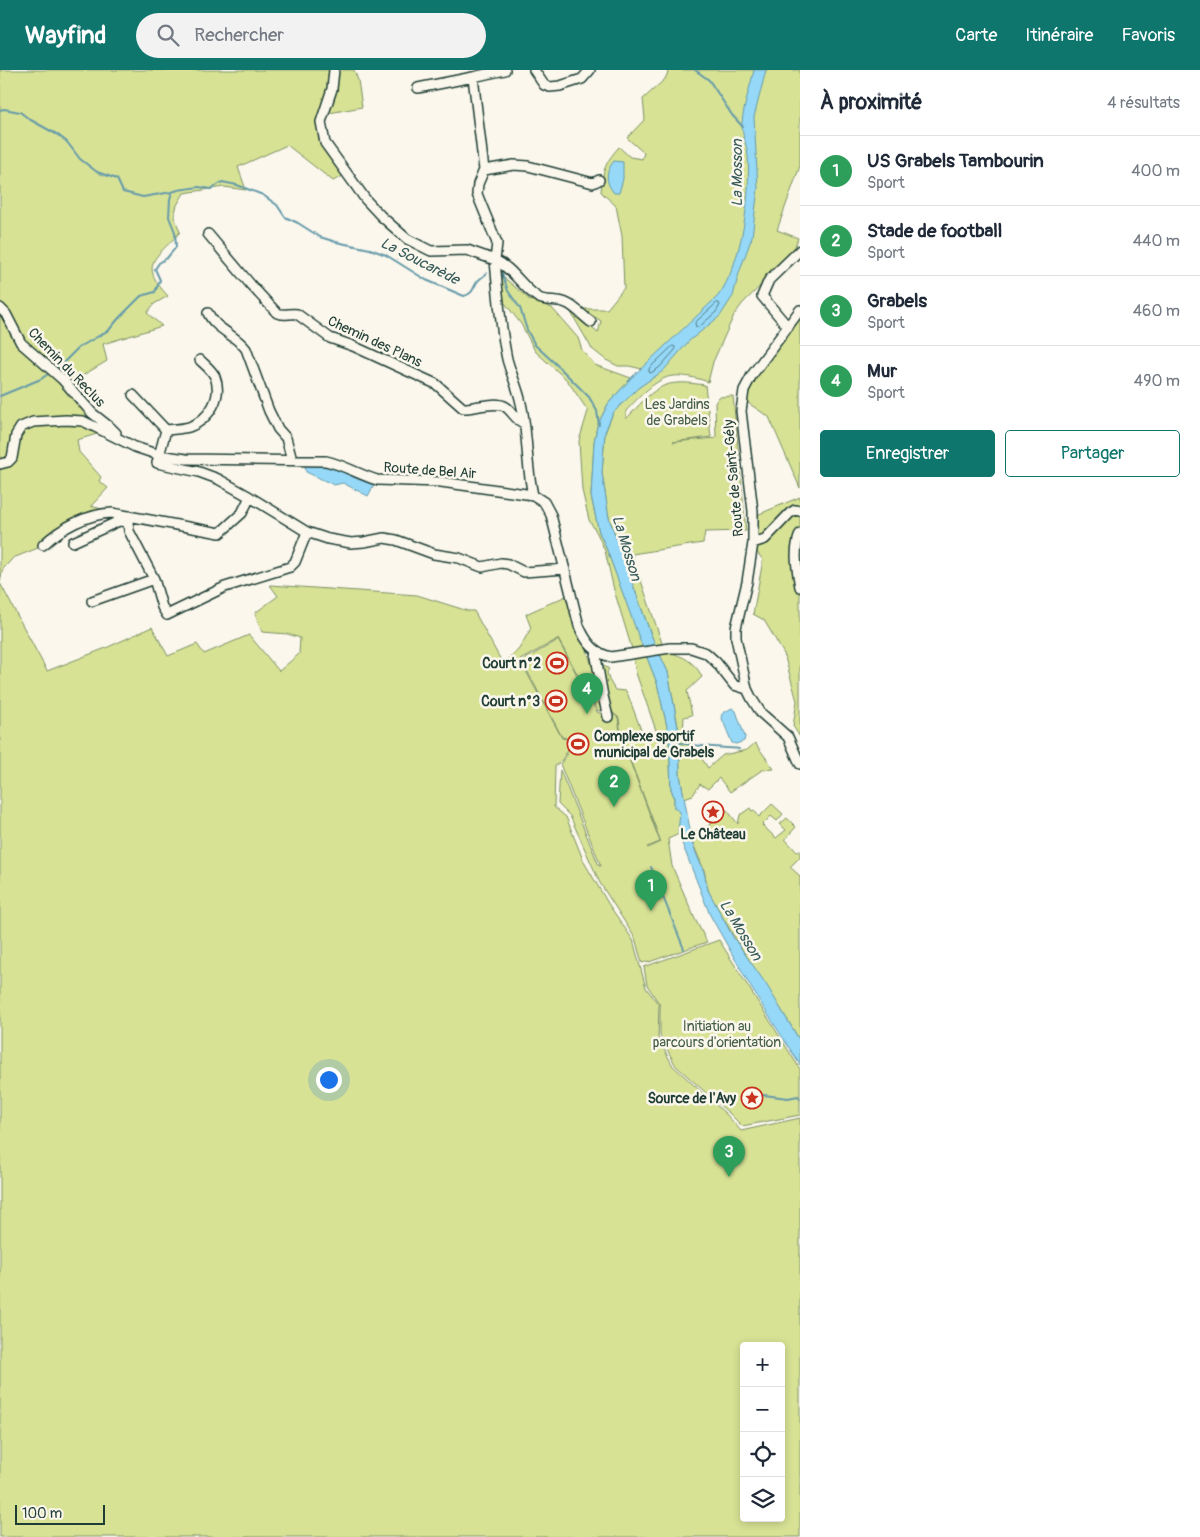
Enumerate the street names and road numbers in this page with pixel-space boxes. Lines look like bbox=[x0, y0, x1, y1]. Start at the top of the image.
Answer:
street label: Chemin des Plans bbox=[325, 312, 425, 371]
street label: Chemin du Reclus bbox=[25, 324, 109, 411]
street label: Route de Saint-Gély bbox=[720, 419, 747, 537]
street label: Route de Bel Air bbox=[383, 459, 477, 482]

